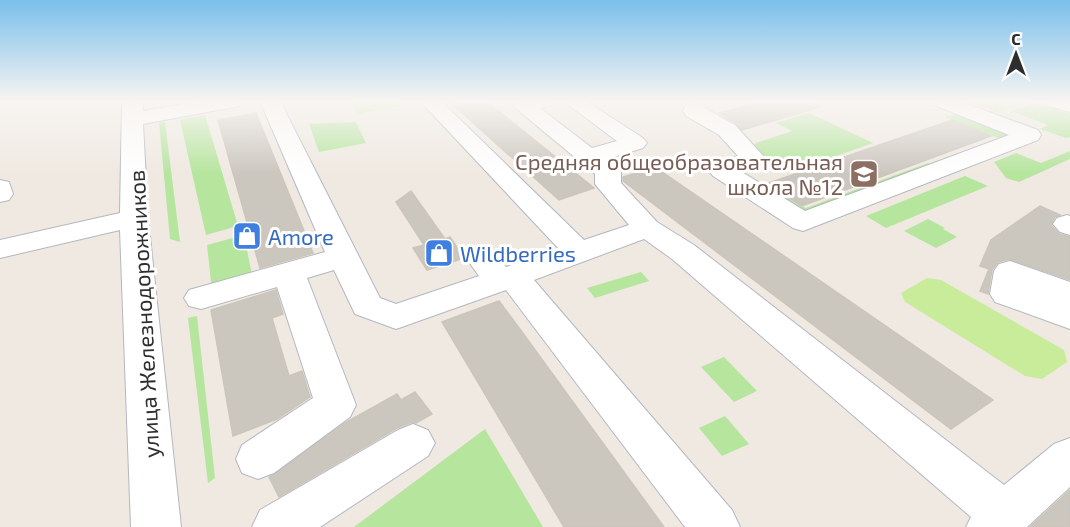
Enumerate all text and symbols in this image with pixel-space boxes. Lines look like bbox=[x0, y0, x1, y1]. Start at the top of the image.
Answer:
north arrow bbox=[986, 24, 1046, 84]
text: С bbox=[1011, 29, 1021, 48]
place label: Средняя общеобразовательная школа №12 bbox=[515, 148, 843, 199]
school or university icon: Средняя общеобразовательная школа №12 bbox=[848, 158, 880, 190]
street label: улица Железнодорожников bbox=[122, 169, 165, 459]
shop icon: Amore bbox=[231, 220, 263, 252]
place label: Amore bbox=[268, 223, 334, 249]
shop icon: Wildberries bbox=[423, 237, 455, 269]
place label: Wildberries bbox=[460, 240, 576, 266]

